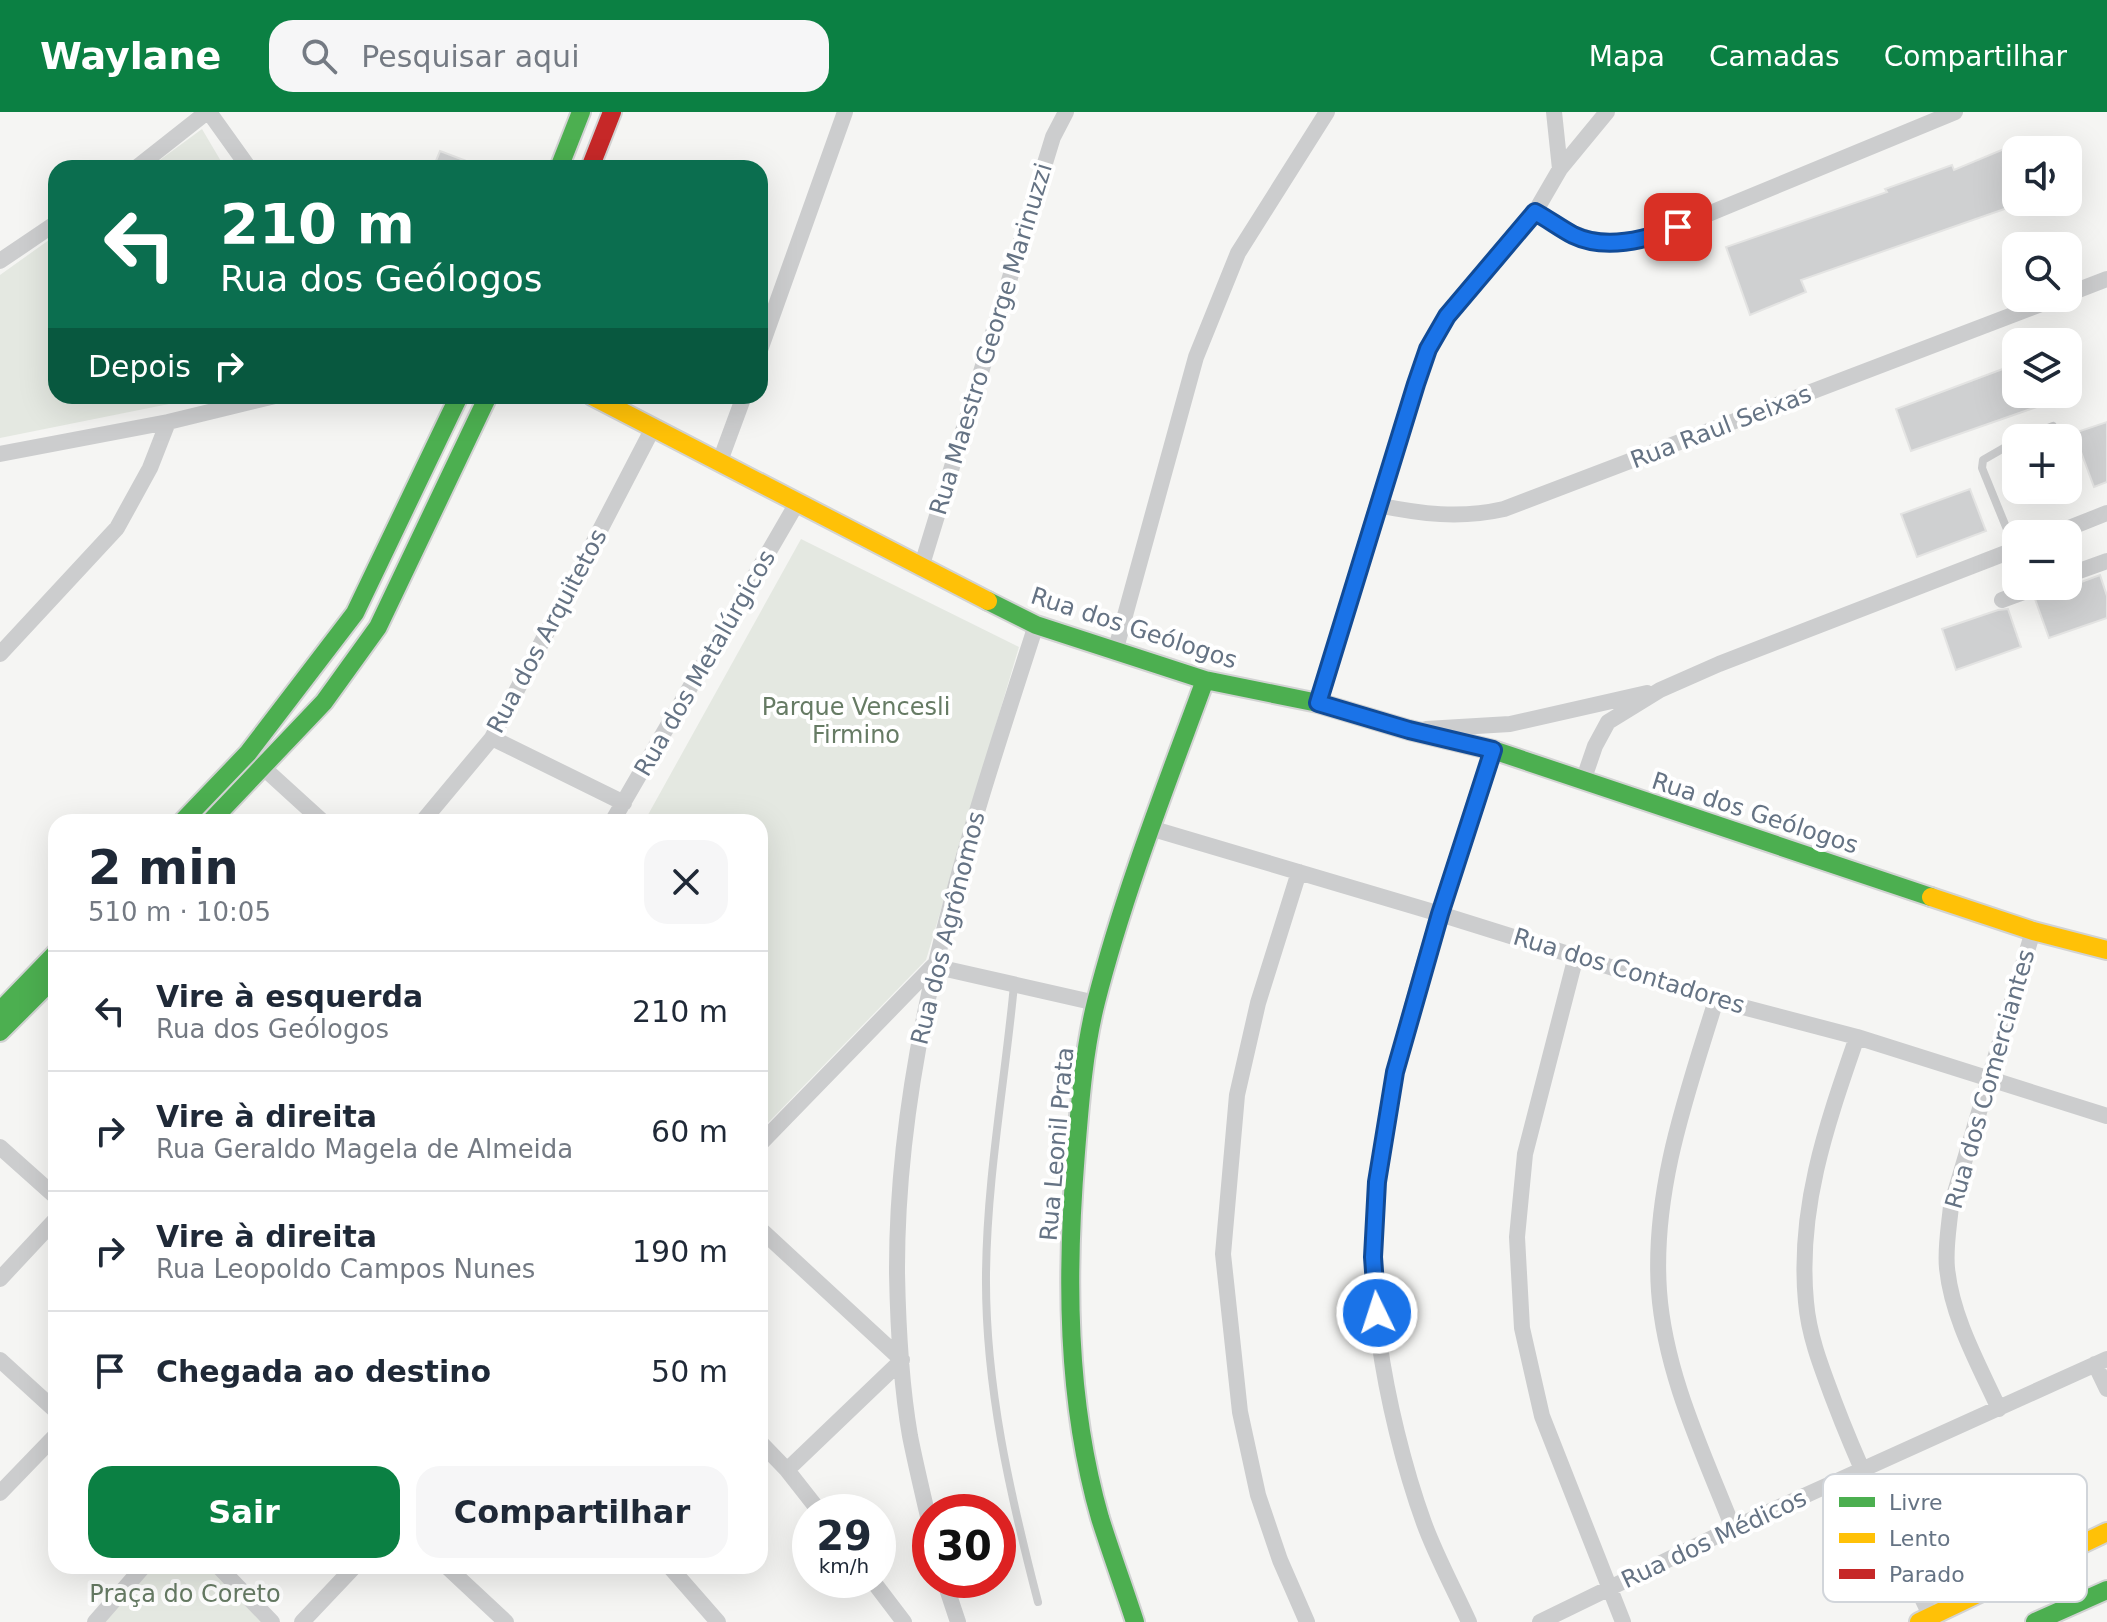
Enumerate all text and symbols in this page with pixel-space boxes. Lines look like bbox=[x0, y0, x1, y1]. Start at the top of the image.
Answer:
search box bbox=[269, 20, 829, 92]
text: Waylane bbox=[40, 34, 221, 78]
icon: search bbox=[297, 34, 341, 78]
text: Pesquisar aqui bbox=[361, 39, 579, 74]
text: Mapa bbox=[1589, 40, 1665, 73]
text: Camadas bbox=[1709, 40, 1840, 73]
text: Compartilhar bbox=[1884, 40, 2067, 73]
map controls bbox=[2002, 136, 2082, 600]
button: sound bbox=[2002, 136, 2082, 216]
street label: Rua Maestro George Marinuzzi bbox=[924, 160, 1058, 518]
text: 210 m bbox=[220, 191, 415, 256]
icon: left bbox=[88, 192, 192, 296]
pin bbox=[1644, 193, 1712, 261]
icon: arrive bbox=[1656, 205, 1700, 249]
button: search bbox=[2002, 232, 2082, 312]
text: Rua dos Geólogos bbox=[220, 258, 543, 299]
button: layers bbox=[2002, 328, 2082, 408]
icon: right bbox=[207, 344, 251, 388]
text: Depois bbox=[88, 349, 191, 384]
street label: Rua Raul Seixas bbox=[1627, 380, 1815, 474]
button: + bbox=[2002, 424, 2082, 504]
button: − bbox=[2002, 520, 2082, 600]
street label: Rua dos Arquitetos bbox=[481, 524, 613, 738]
street label: Rua dos Metalúrgicos bbox=[629, 545, 781, 781]
street label: Rua dos Geólogos bbox=[1027, 581, 1241, 675]
park label: Parque Vencesli Firmino bbox=[762, 693, 950, 749]
street label: Rua dos Geólogos bbox=[1648, 766, 1862, 860]
street label: Rua dos Agrônomos bbox=[905, 808, 991, 1048]
text: 2 min bbox=[88, 839, 239, 895]
button: close bbox=[644, 840, 728, 924]
text: 510 m · 10:05 bbox=[88, 897, 271, 927]
street label: Rua dos Contadores bbox=[1510, 922, 1748, 1020]
street label: Rua dos Comerciantes bbox=[1940, 946, 2040, 1212]
text: Vire à esquerda bbox=[156, 979, 423, 1014]
icon: left bbox=[88, 989, 132, 1033]
text: 210 m bbox=[632, 994, 728, 1029]
text: Rua dos Geólogos bbox=[156, 1014, 389, 1044]
street label: Rua Leonil Prata bbox=[1035, 1046, 1079, 1242]
text: Vire à direita bbox=[156, 1099, 377, 1134]
icon: right bbox=[88, 1109, 132, 1153]
text: 60 m bbox=[651, 1114, 728, 1149]
text: Rua Geraldo Magela de Almeida bbox=[156, 1134, 573, 1164]
text: Vire à direita bbox=[156, 1219, 377, 1254]
icon: right bbox=[88, 1229, 132, 1273]
text: 190 m bbox=[632, 1234, 728, 1269]
text: Rua Leopoldo Campos Nunes bbox=[156, 1254, 535, 1284]
position arrow bbox=[1335, 1271, 1419, 1355]
icon: arrive bbox=[88, 1349, 132, 1393]
text: Chegada ao destino bbox=[156, 1354, 491, 1389]
text: 50 m bbox=[651, 1354, 728, 1389]
button: Sair bbox=[88, 1466, 400, 1558]
button: Compartilhar bbox=[416, 1466, 728, 1558]
legend bbox=[1823, 1474, 2087, 1602]
street label: Rua dos Médicos bbox=[1617, 1484, 1811, 1594]
text: Livre bbox=[1889, 1490, 1943, 1515]
speed limit sign: 30 bbox=[912, 1494, 1016, 1598]
text: 29 bbox=[816, 1513, 872, 1559]
text: Lento bbox=[1889, 1526, 1950, 1551]
text: km/h bbox=[819, 1554, 869, 1578]
text: Parado bbox=[1889, 1562, 1965, 1587]
park label: Praça do Coreto bbox=[89, 1580, 281, 1608]

